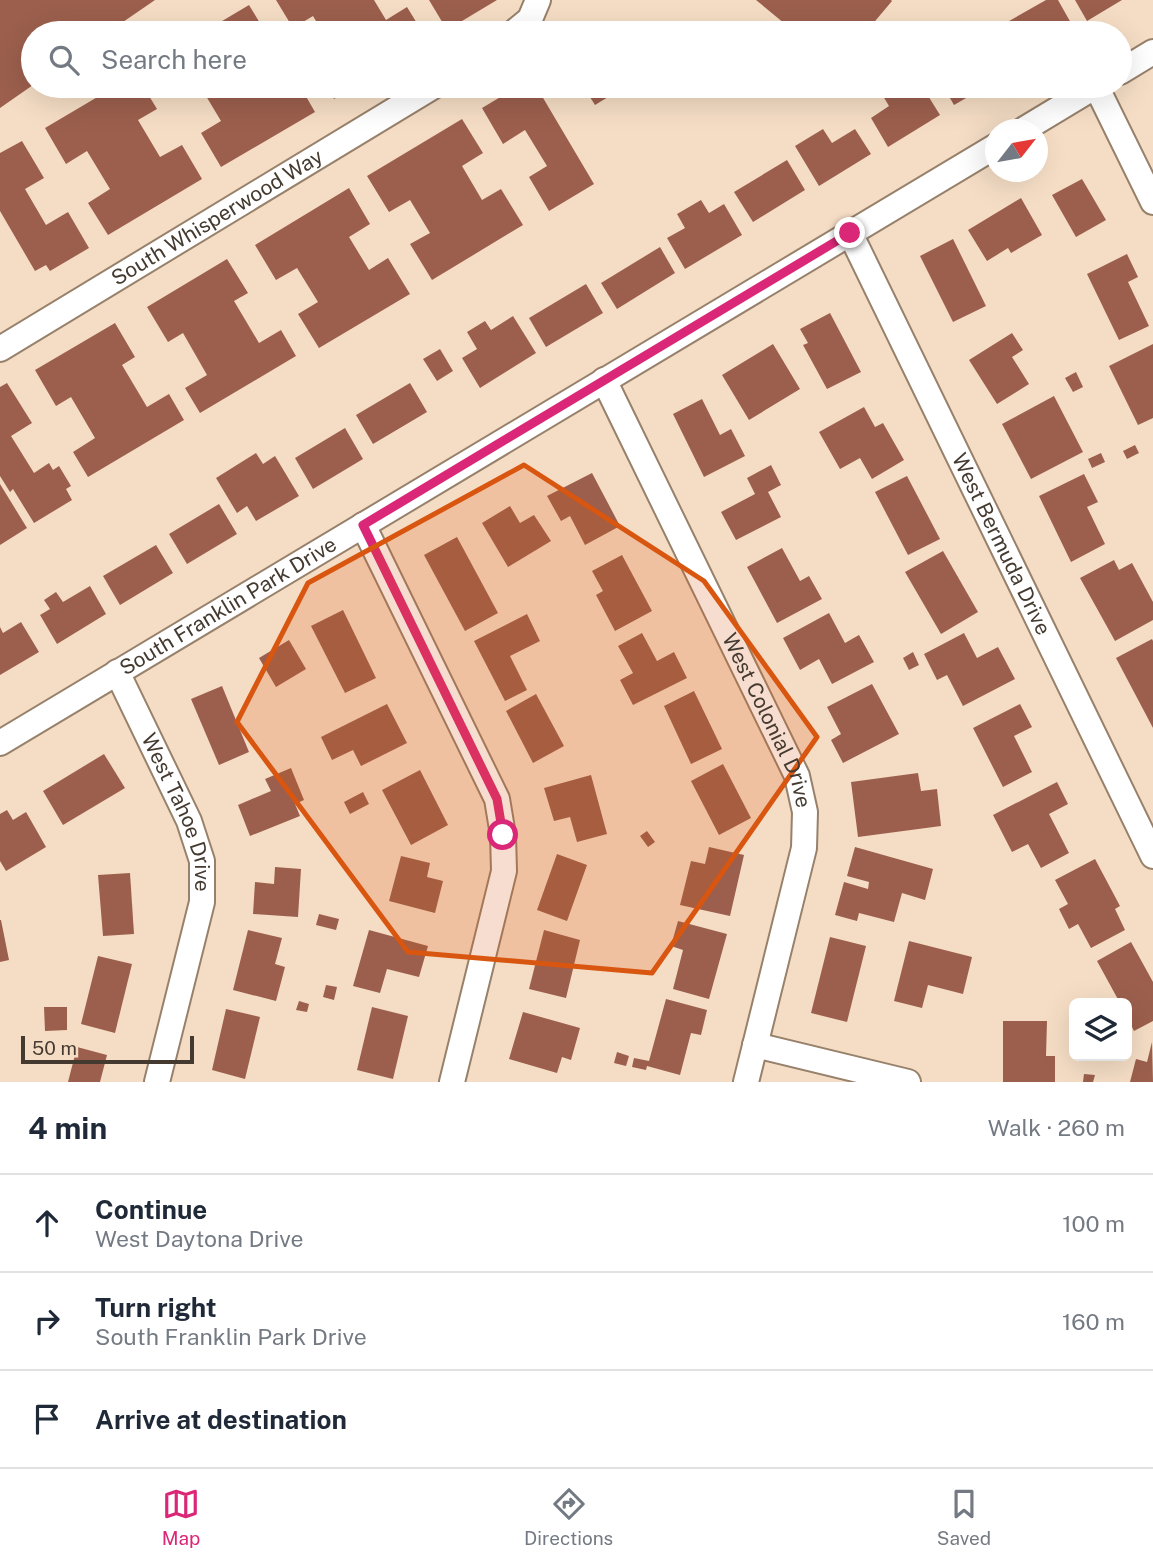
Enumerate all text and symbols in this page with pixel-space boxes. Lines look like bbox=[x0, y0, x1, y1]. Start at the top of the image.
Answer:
search box bbox=[21, 21, 1132, 98]
icon: search bbox=[45, 41, 83, 79]
text: Search here bbox=[101, 44, 247, 75]
north arrow bbox=[985, 119, 1048, 182]
street label: South Whisperwood Way bbox=[107, 143, 327, 291]
route end bbox=[834, 217, 865, 248]
street label: West Bermuda Drive bbox=[947, 449, 1056, 639]
street label: South Franklin Park Drive bbox=[115, 531, 341, 680]
street label: West Colonial Drive bbox=[717, 629, 817, 810]
street label: West Tahoe Drive bbox=[137, 729, 215, 892]
route start bbox=[487, 819, 518, 850]
map controls bbox=[1069, 998, 1132, 1061]
button: layers bbox=[1069, 998, 1132, 1061]
scale bar bbox=[21, 1033, 194, 1065]
text: 50 m bbox=[32, 1037, 77, 1059]
text: 4 min bbox=[28, 1110, 107, 1146]
text: Walk · 260 m bbox=[988, 1114, 1125, 1141]
text: Continue bbox=[95, 1194, 207, 1225]
icon: ahead bbox=[28, 1204, 66, 1242]
text: 100 m bbox=[1062, 1210, 1125, 1237]
text: West Daytona Drive bbox=[95, 1225, 304, 1252]
text: Turn right bbox=[95, 1292, 217, 1323]
icon: right bbox=[28, 1302, 66, 1340]
text: 160 m bbox=[1062, 1308, 1125, 1335]
text: South Franklin Park Drive bbox=[95, 1323, 367, 1350]
icon: arrive bbox=[28, 1400, 66, 1438]
text: Arrive at destination bbox=[95, 1404, 347, 1435]
tab: Map bbox=[162, 1485, 200, 1549]
tab: Directions bbox=[524, 1485, 613, 1549]
tab: Saved bbox=[937, 1485, 991, 1549]

